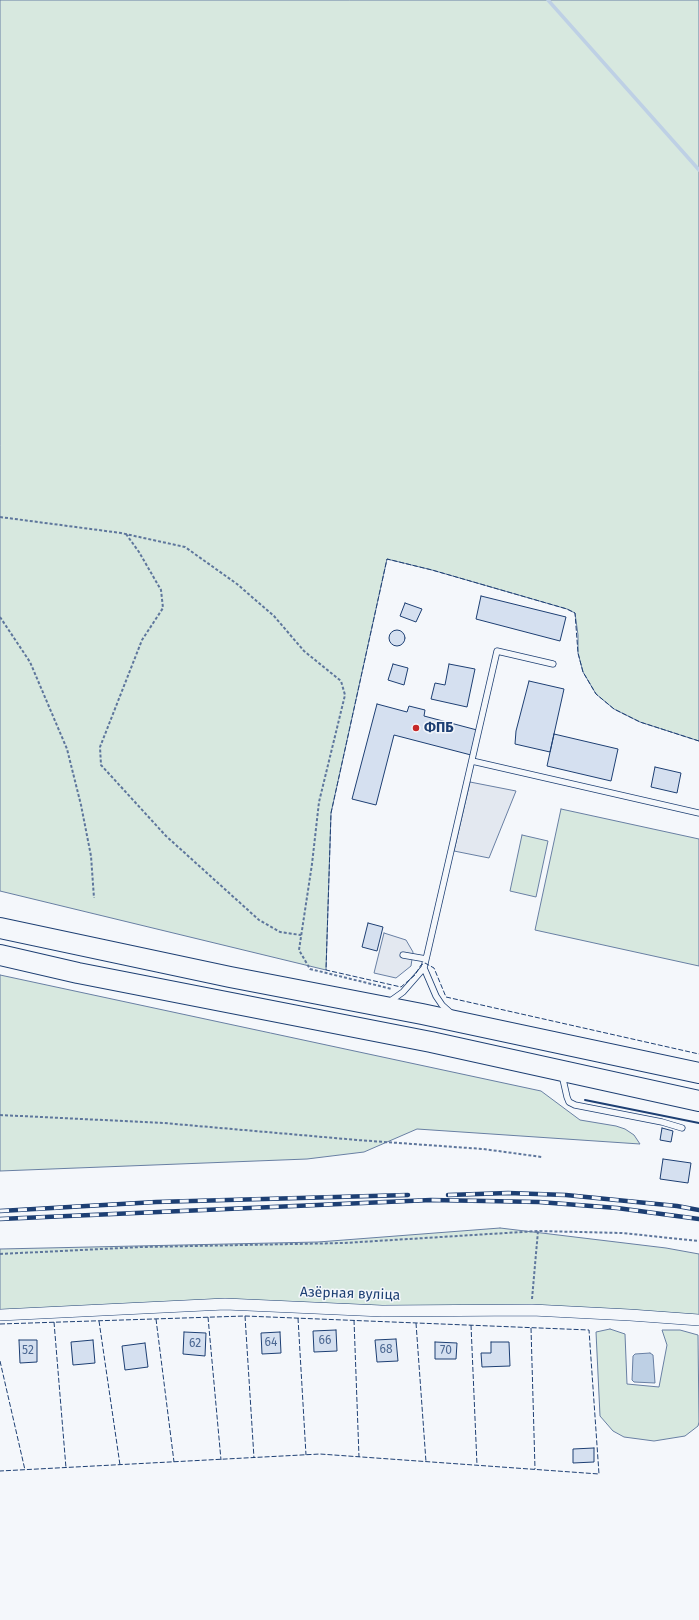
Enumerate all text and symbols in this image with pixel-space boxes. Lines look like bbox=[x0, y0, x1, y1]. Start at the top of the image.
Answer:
place label: ФПБ bbox=[424, 720, 454, 736]
marker: ФПБ bbox=[411, 723, 421, 733]
street label: Азёрная вуліца bbox=[299, 1284, 401, 1304]
house number: 66 bbox=[319, 1334, 331, 1348]
house number: 64 bbox=[265, 1336, 277, 1350]
house number: 62 bbox=[189, 1337, 201, 1351]
house number: 68 bbox=[379, 1343, 393, 1357]
house number: 52 bbox=[22, 1344, 34, 1358]
house number: 70 bbox=[440, 1344, 452, 1358]

